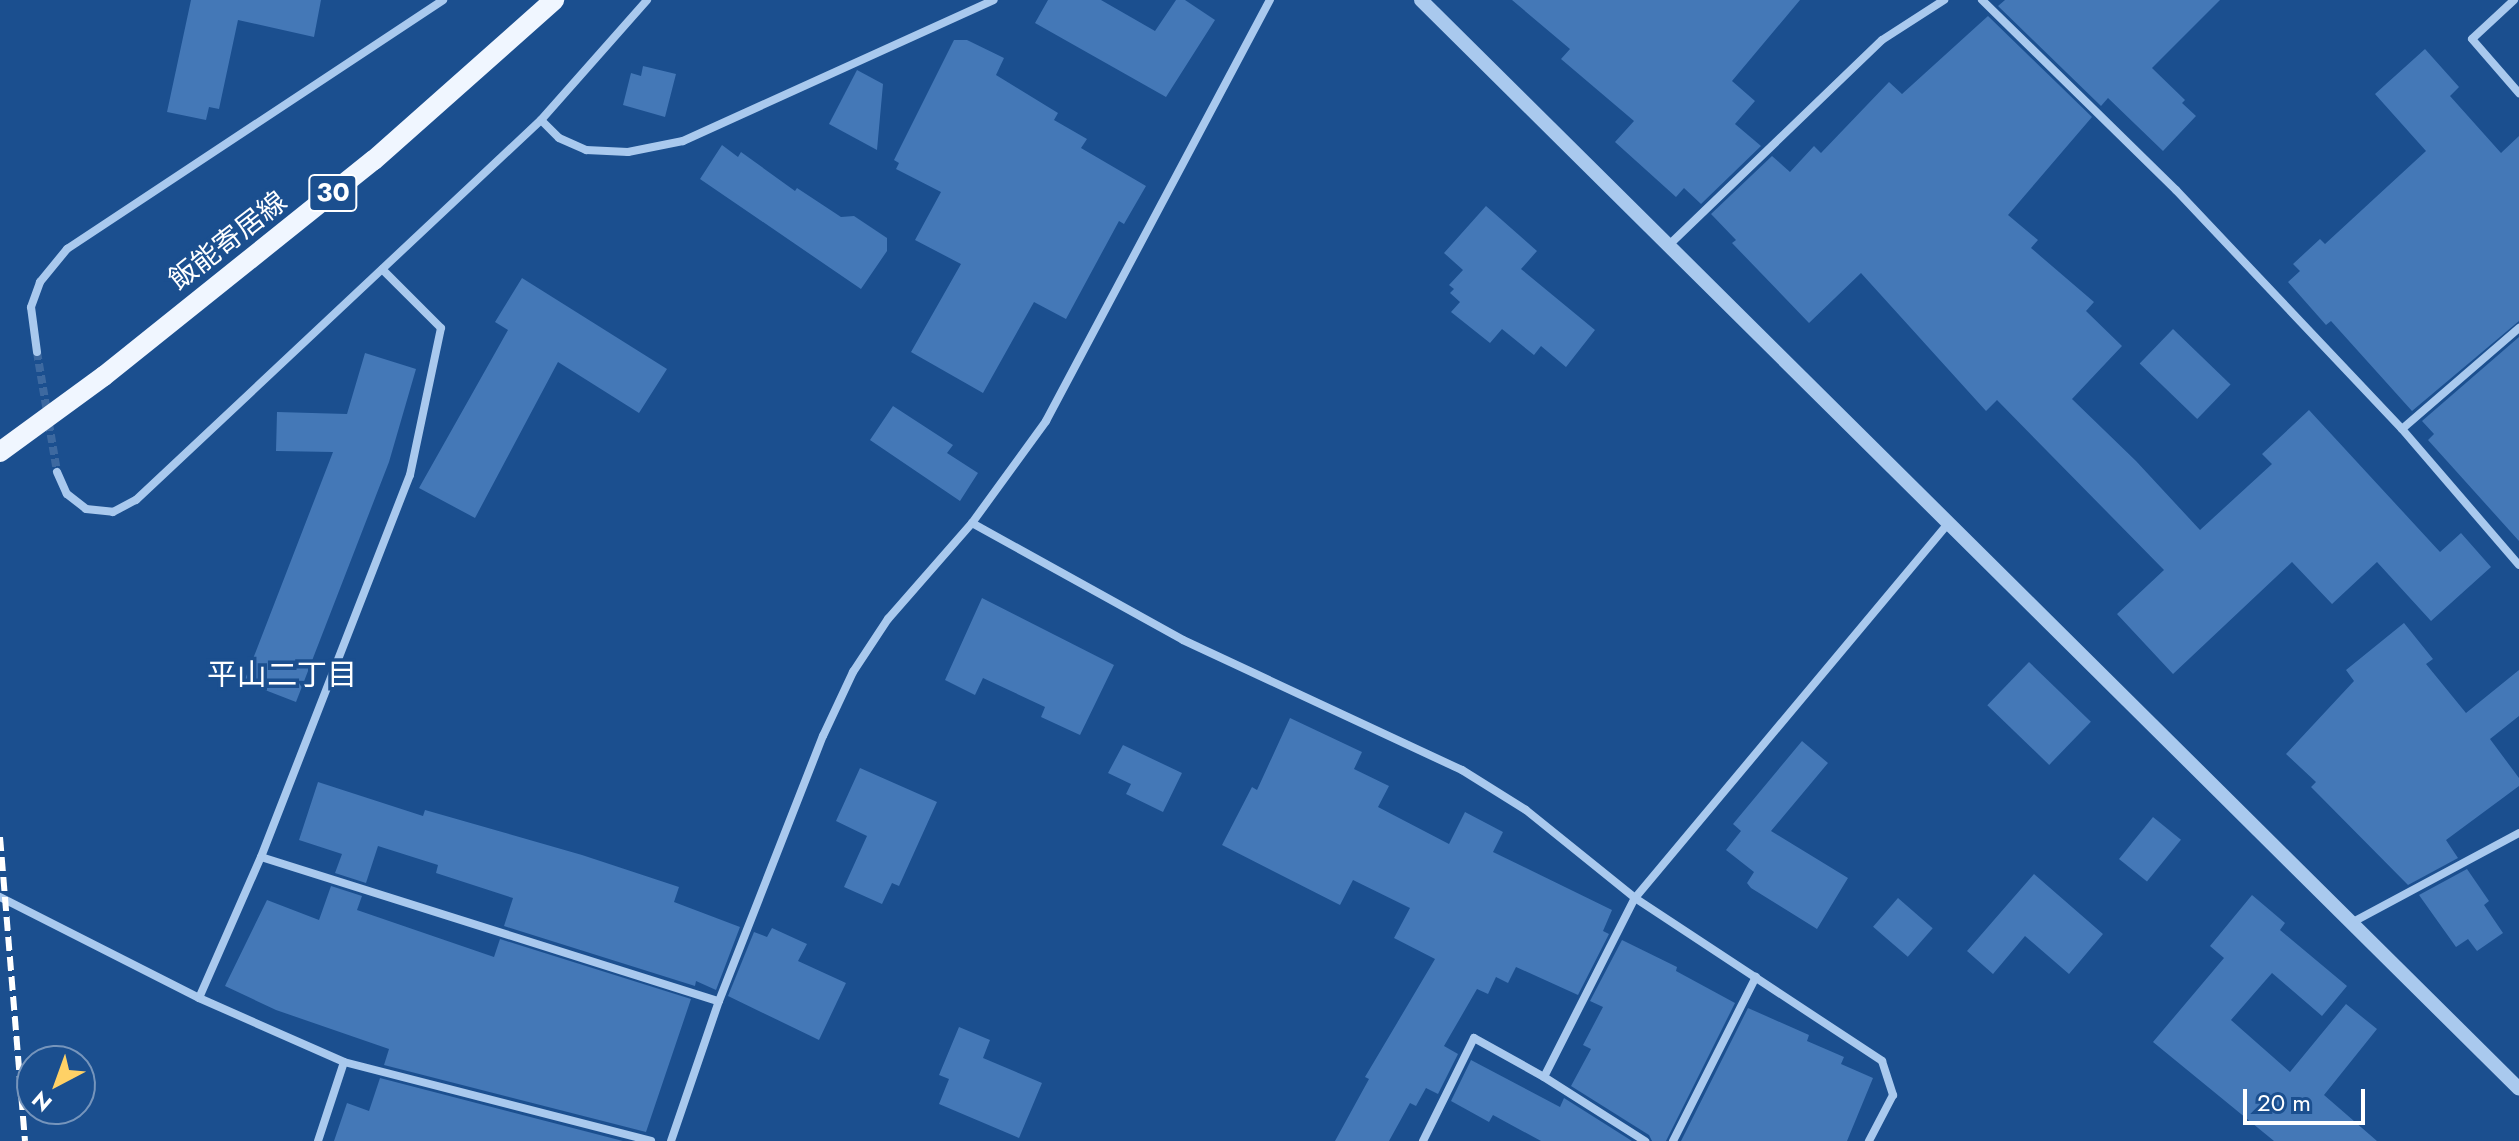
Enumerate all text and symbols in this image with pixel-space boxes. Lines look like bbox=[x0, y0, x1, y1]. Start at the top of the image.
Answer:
road number: 30 bbox=[307, 171, 359, 215]
street label: 飯能寄居線 bbox=[162, 185, 294, 297]
district label: 平山二丁目 bbox=[207, 657, 357, 693]
north arrow bbox=[16, 1045, 96, 1125]
scale bar bbox=[2247, 1073, 2369, 1123]
text: N bbox=[24, 1084, 59, 1119]
text: 20 m bbox=[2257, 1085, 2311, 1120]

